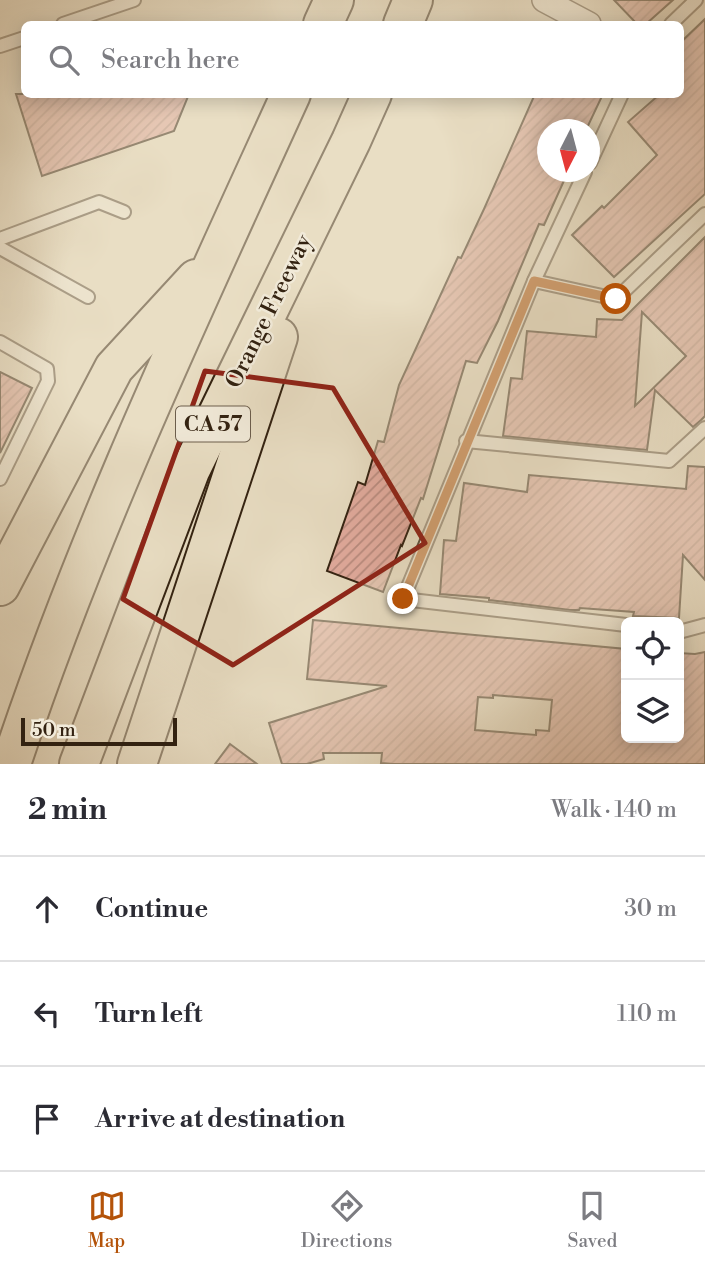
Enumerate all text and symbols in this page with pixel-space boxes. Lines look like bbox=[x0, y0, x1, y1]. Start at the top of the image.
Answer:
search box bbox=[21, 21, 684, 98]
icon: search bbox=[45, 41, 83, 79]
text: Search here bbox=[101, 44, 240, 76]
north arrow bbox=[537, 119, 600, 182]
street label: Orange Freeway bbox=[220, 229, 319, 393]
route start bbox=[600, 283, 631, 314]
road number: CA 57 bbox=[176, 406, 250, 442]
route end bbox=[387, 583, 418, 614]
map controls bbox=[621, 617, 684, 743]
button: locate bbox=[621, 617, 684, 680]
button: layers bbox=[621, 680, 684, 743]
scale bar bbox=[21, 715, 177, 747]
text: 50 m bbox=[32, 718, 76, 742]
text: 2 min bbox=[28, 791, 107, 829]
text: Walk · 140 m bbox=[551, 796, 677, 824]
icon: ahead bbox=[28, 890, 66, 928]
text: Continue bbox=[95, 893, 208, 925]
text: 30 m bbox=[624, 895, 677, 923]
icon: left bbox=[28, 995, 66, 1033]
text: Turn left bbox=[95, 998, 203, 1030]
text: 110 m bbox=[617, 1000, 677, 1028]
icon: arrive bbox=[28, 1100, 66, 1138]
text: Arrive at destination bbox=[95, 1103, 345, 1135]
tab: Map bbox=[88, 1187, 126, 1253]
tab: Directions bbox=[301, 1187, 392, 1253]
tab: Saved bbox=[568, 1187, 617, 1253]

